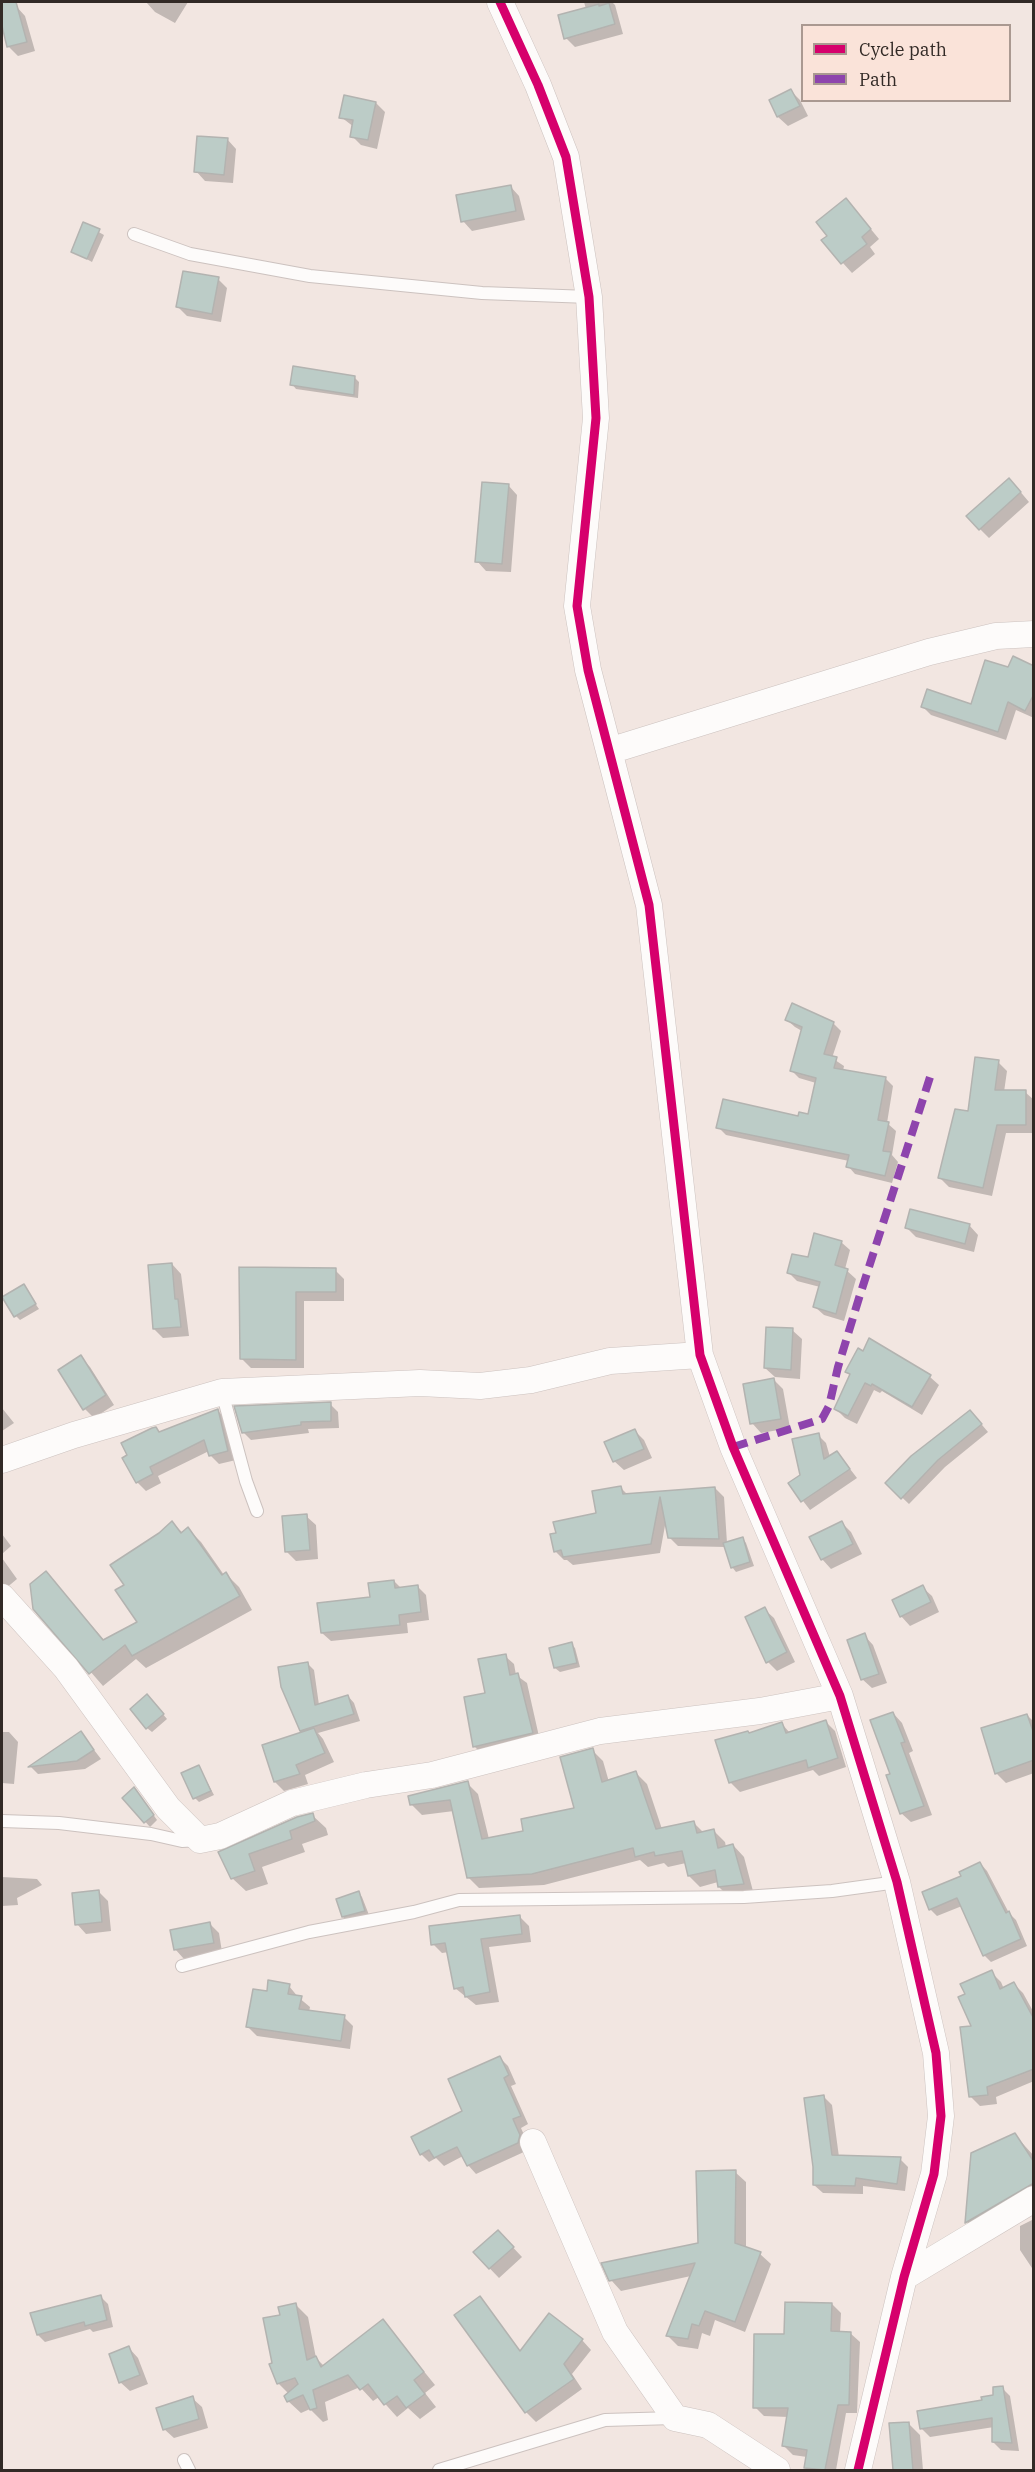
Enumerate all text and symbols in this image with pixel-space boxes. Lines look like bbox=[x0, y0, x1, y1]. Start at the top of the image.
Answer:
legend bbox=[801, 24, 1011, 102]
text: Cycle path bbox=[859, 38, 947, 61]
text: Path bbox=[859, 68, 897, 91]

